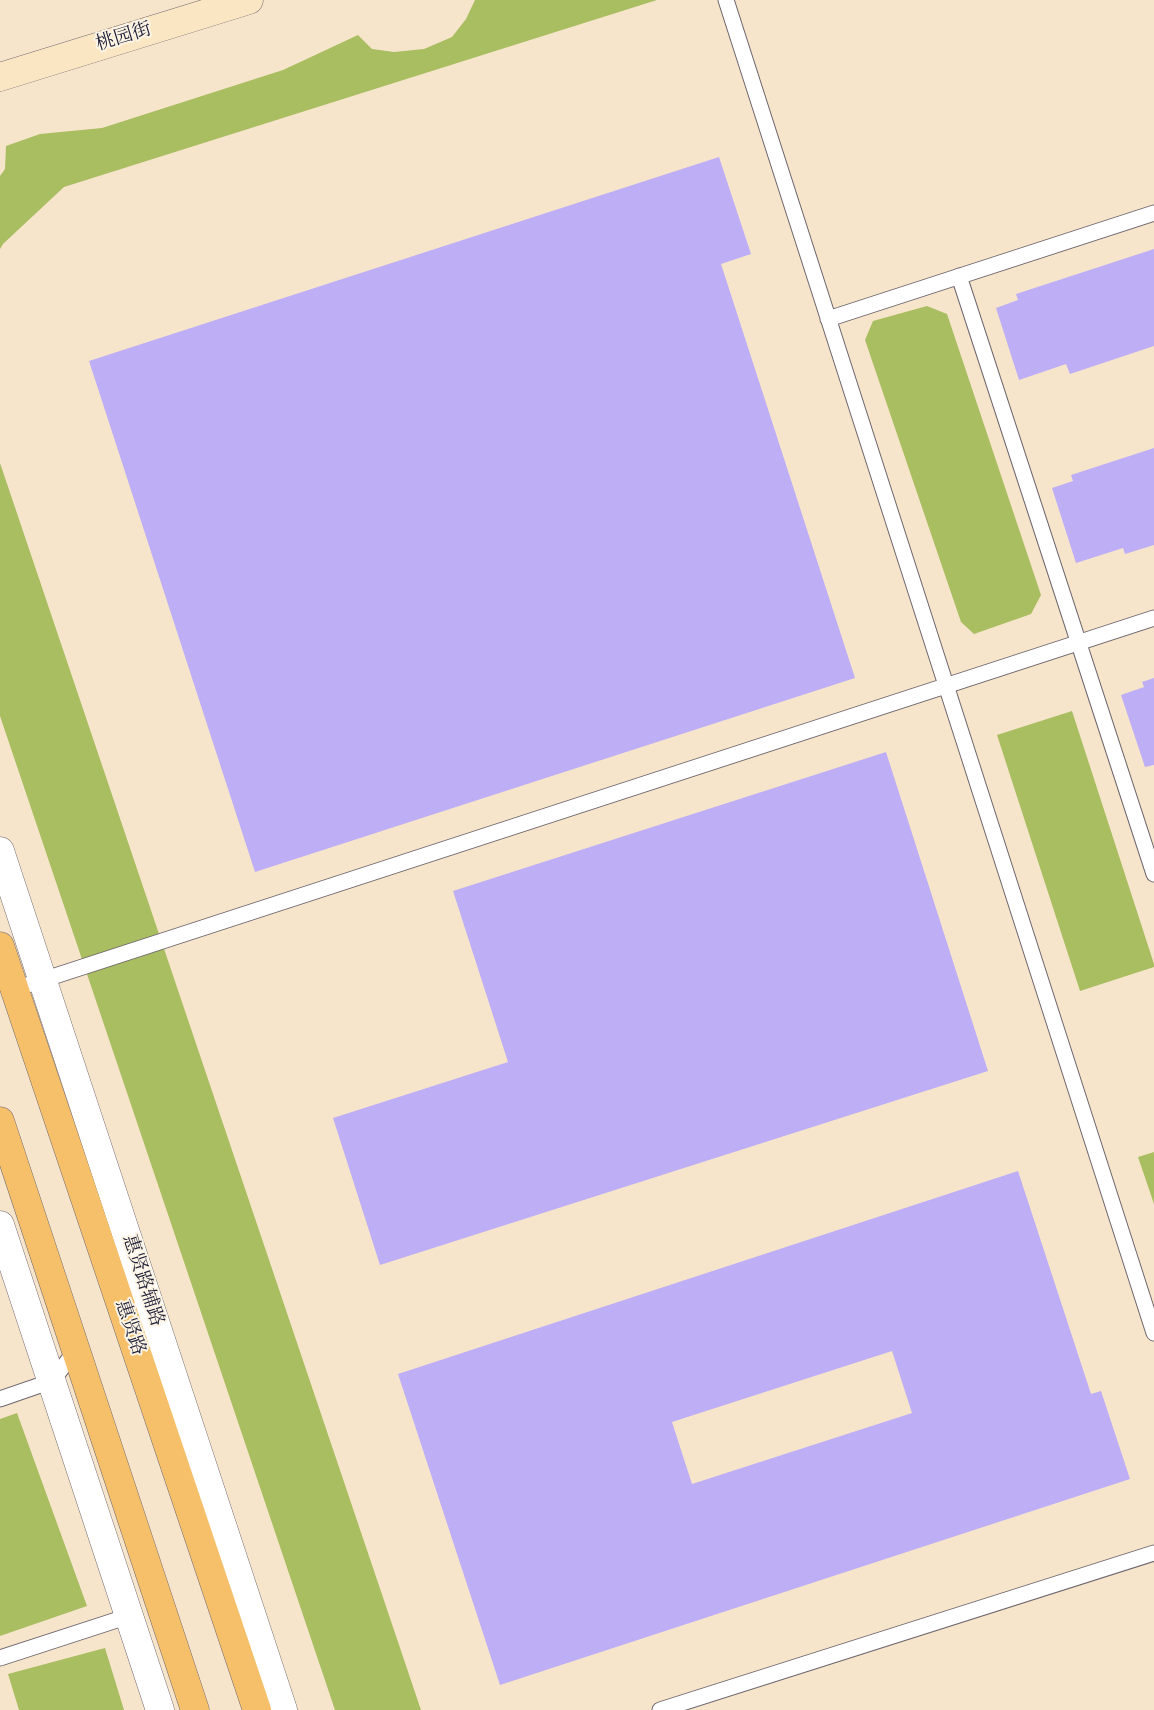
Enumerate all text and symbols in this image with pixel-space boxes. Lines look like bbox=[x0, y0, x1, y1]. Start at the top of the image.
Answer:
street label: 桃园街 bbox=[93, 19, 155, 57]
street label: 惠贤路辅路 bbox=[116, 1232, 168, 1330]
street label: 惠贤路 bbox=[109, 1297, 149, 1359]

